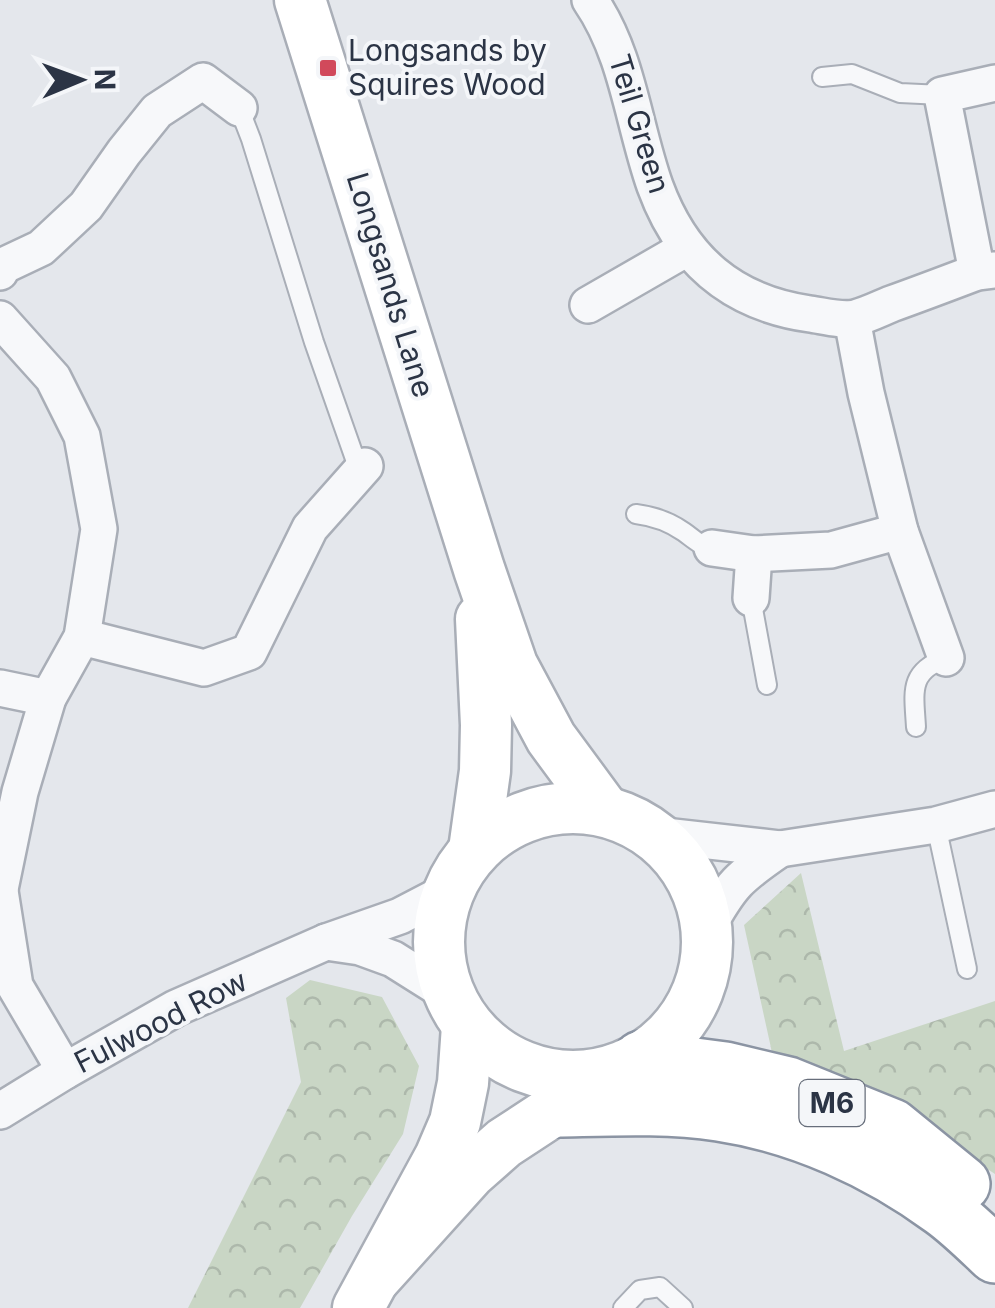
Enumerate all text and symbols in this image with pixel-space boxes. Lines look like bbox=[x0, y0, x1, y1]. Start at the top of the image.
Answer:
north arrow bbox=[30, 30, 130, 130]
place label: Longsands by Squires Wood bbox=[348, 32, 547, 102]
street label: Teil Green bbox=[602, 50, 678, 198]
marker: Longsands by Squires Wood bbox=[317, 57, 339, 79]
text: N bbox=[88, 69, 122, 91]
street label: Longsands Lane bbox=[340, 168, 442, 401]
street label: Fulwood Row bbox=[68, 962, 253, 1080]
road number: M6 bbox=[800, 1080, 864, 1126]

